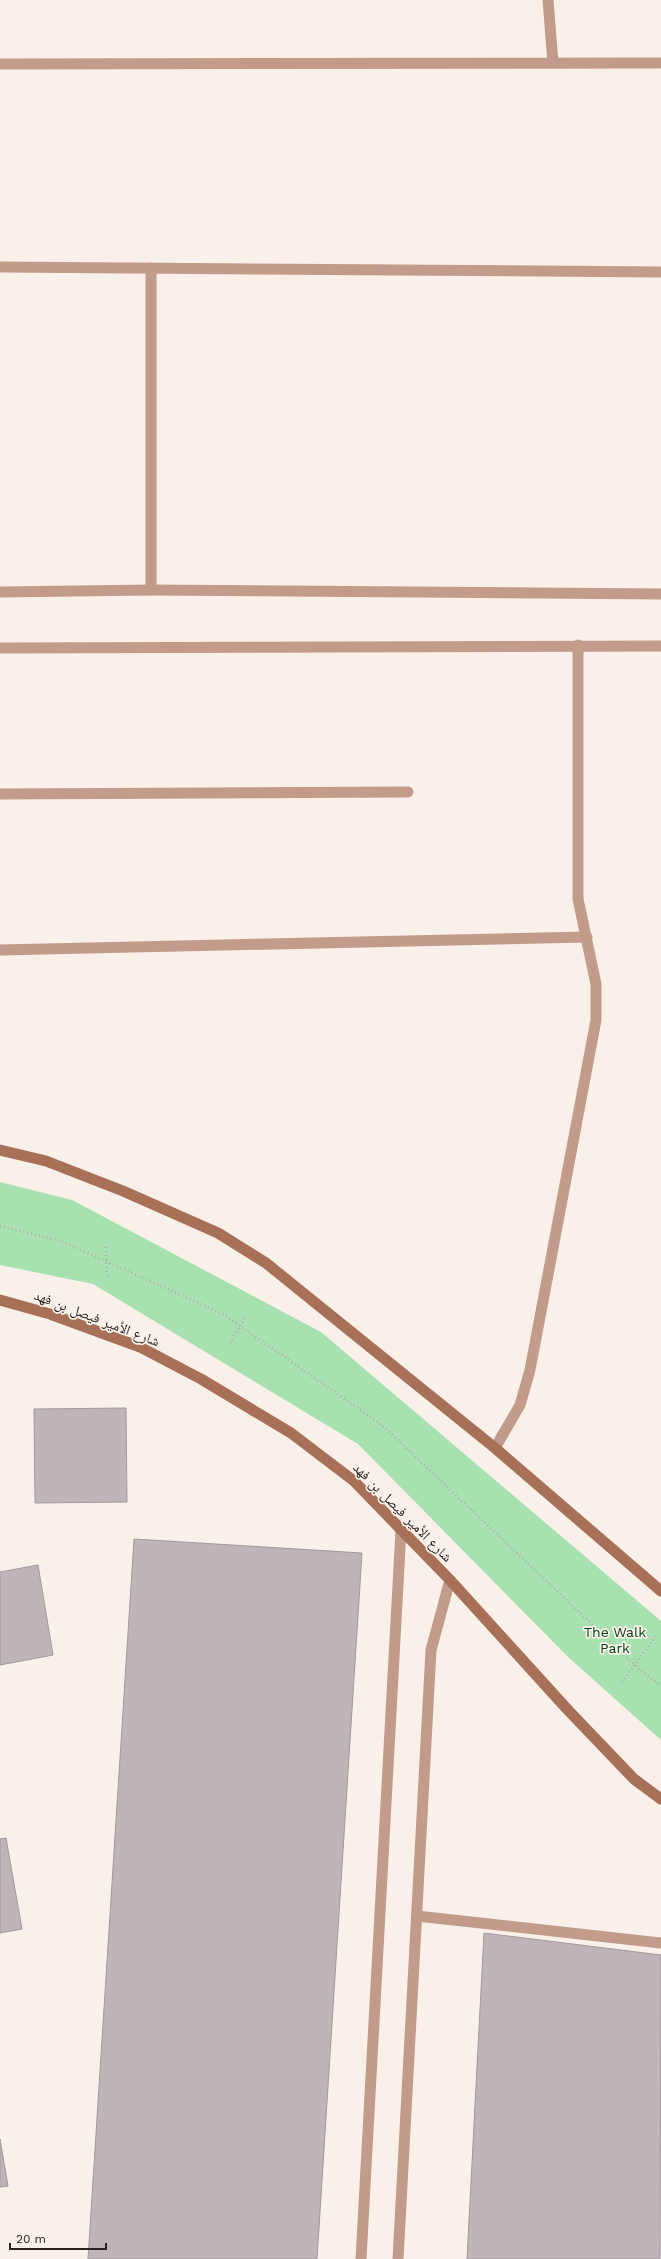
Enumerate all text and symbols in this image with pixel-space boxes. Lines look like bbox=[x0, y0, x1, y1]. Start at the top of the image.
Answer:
street label: شارع الأمير فيصل بن فهد bbox=[31, 1287, 162, 1351]
street label: شارع الأمير فيصل بن فهد bbox=[349, 1459, 456, 1566]
park label: The Walk Park bbox=[584, 1624, 646, 1656]
scale bar bbox=[10, 2225, 106, 2251]
text: 20 m bbox=[16, 2232, 46, 2246]

